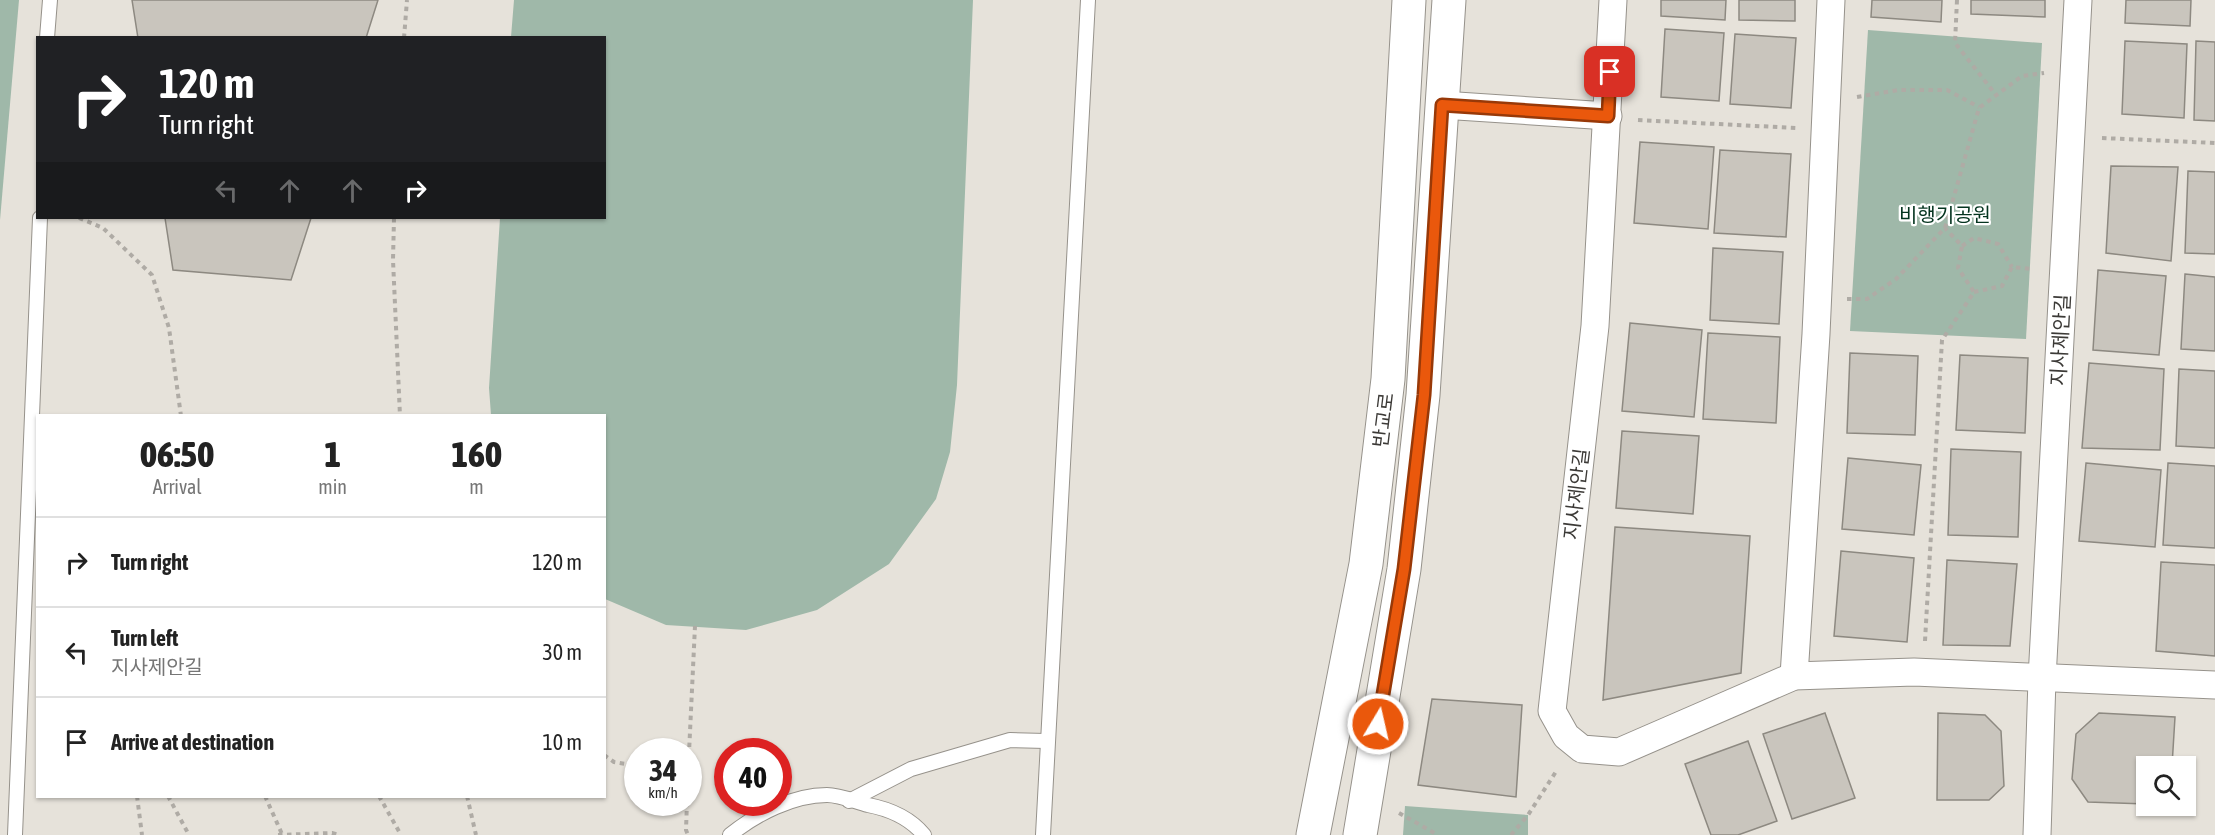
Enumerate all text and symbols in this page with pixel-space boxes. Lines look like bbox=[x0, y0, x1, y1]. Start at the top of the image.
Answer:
pin bbox=[1584, 46, 1635, 97]
icon: arrive bbox=[1593, 55, 1626, 88]
text: 120 m bbox=[159, 59, 254, 107]
icon: right bbox=[60, 60, 138, 138]
text: Turn right bbox=[159, 109, 254, 140]
icon: left bbox=[210, 174, 243, 207]
icon: ahead bbox=[273, 174, 306, 207]
icon: ahead bbox=[336, 174, 369, 207]
icon: right bbox=[399, 174, 432, 207]
park label: 비행기공원 bbox=[1899, 203, 1991, 226]
street label: 지사제안길 bbox=[2046, 293, 2074, 387]
street label: 반교로 bbox=[1368, 391, 1398, 449]
text: 06:50 bbox=[140, 433, 214, 475]
text: 1 bbox=[324, 433, 341, 475]
text: 160 bbox=[451, 433, 502, 475]
street label: 지사제안길 bbox=[1559, 447, 1593, 541]
text: Arrival bbox=[153, 475, 202, 498]
text: min bbox=[318, 475, 347, 498]
text: m bbox=[469, 475, 484, 498]
icon: right bbox=[60, 546, 93, 579]
text: Turn right bbox=[111, 549, 188, 575]
text: 120 m bbox=[532, 549, 582, 575]
text: Turn left bbox=[111, 625, 178, 651]
icon: left bbox=[60, 636, 93, 669]
text: 30 m bbox=[542, 639, 582, 665]
text: 지사제안길 bbox=[111, 655, 203, 678]
position arrow bbox=[1346, 692, 1410, 756]
icon: arrive bbox=[60, 726, 93, 759]
text: Arrive at destination bbox=[111, 729, 274, 755]
text: 10 m bbox=[542, 729, 582, 755]
speed limit sign: 40 bbox=[714, 738, 792, 816]
text: 34 bbox=[649, 753, 677, 787]
map controls bbox=[2136, 756, 2196, 816]
button: search bbox=[2136, 756, 2196, 816]
text: km/h bbox=[648, 784, 678, 801]

